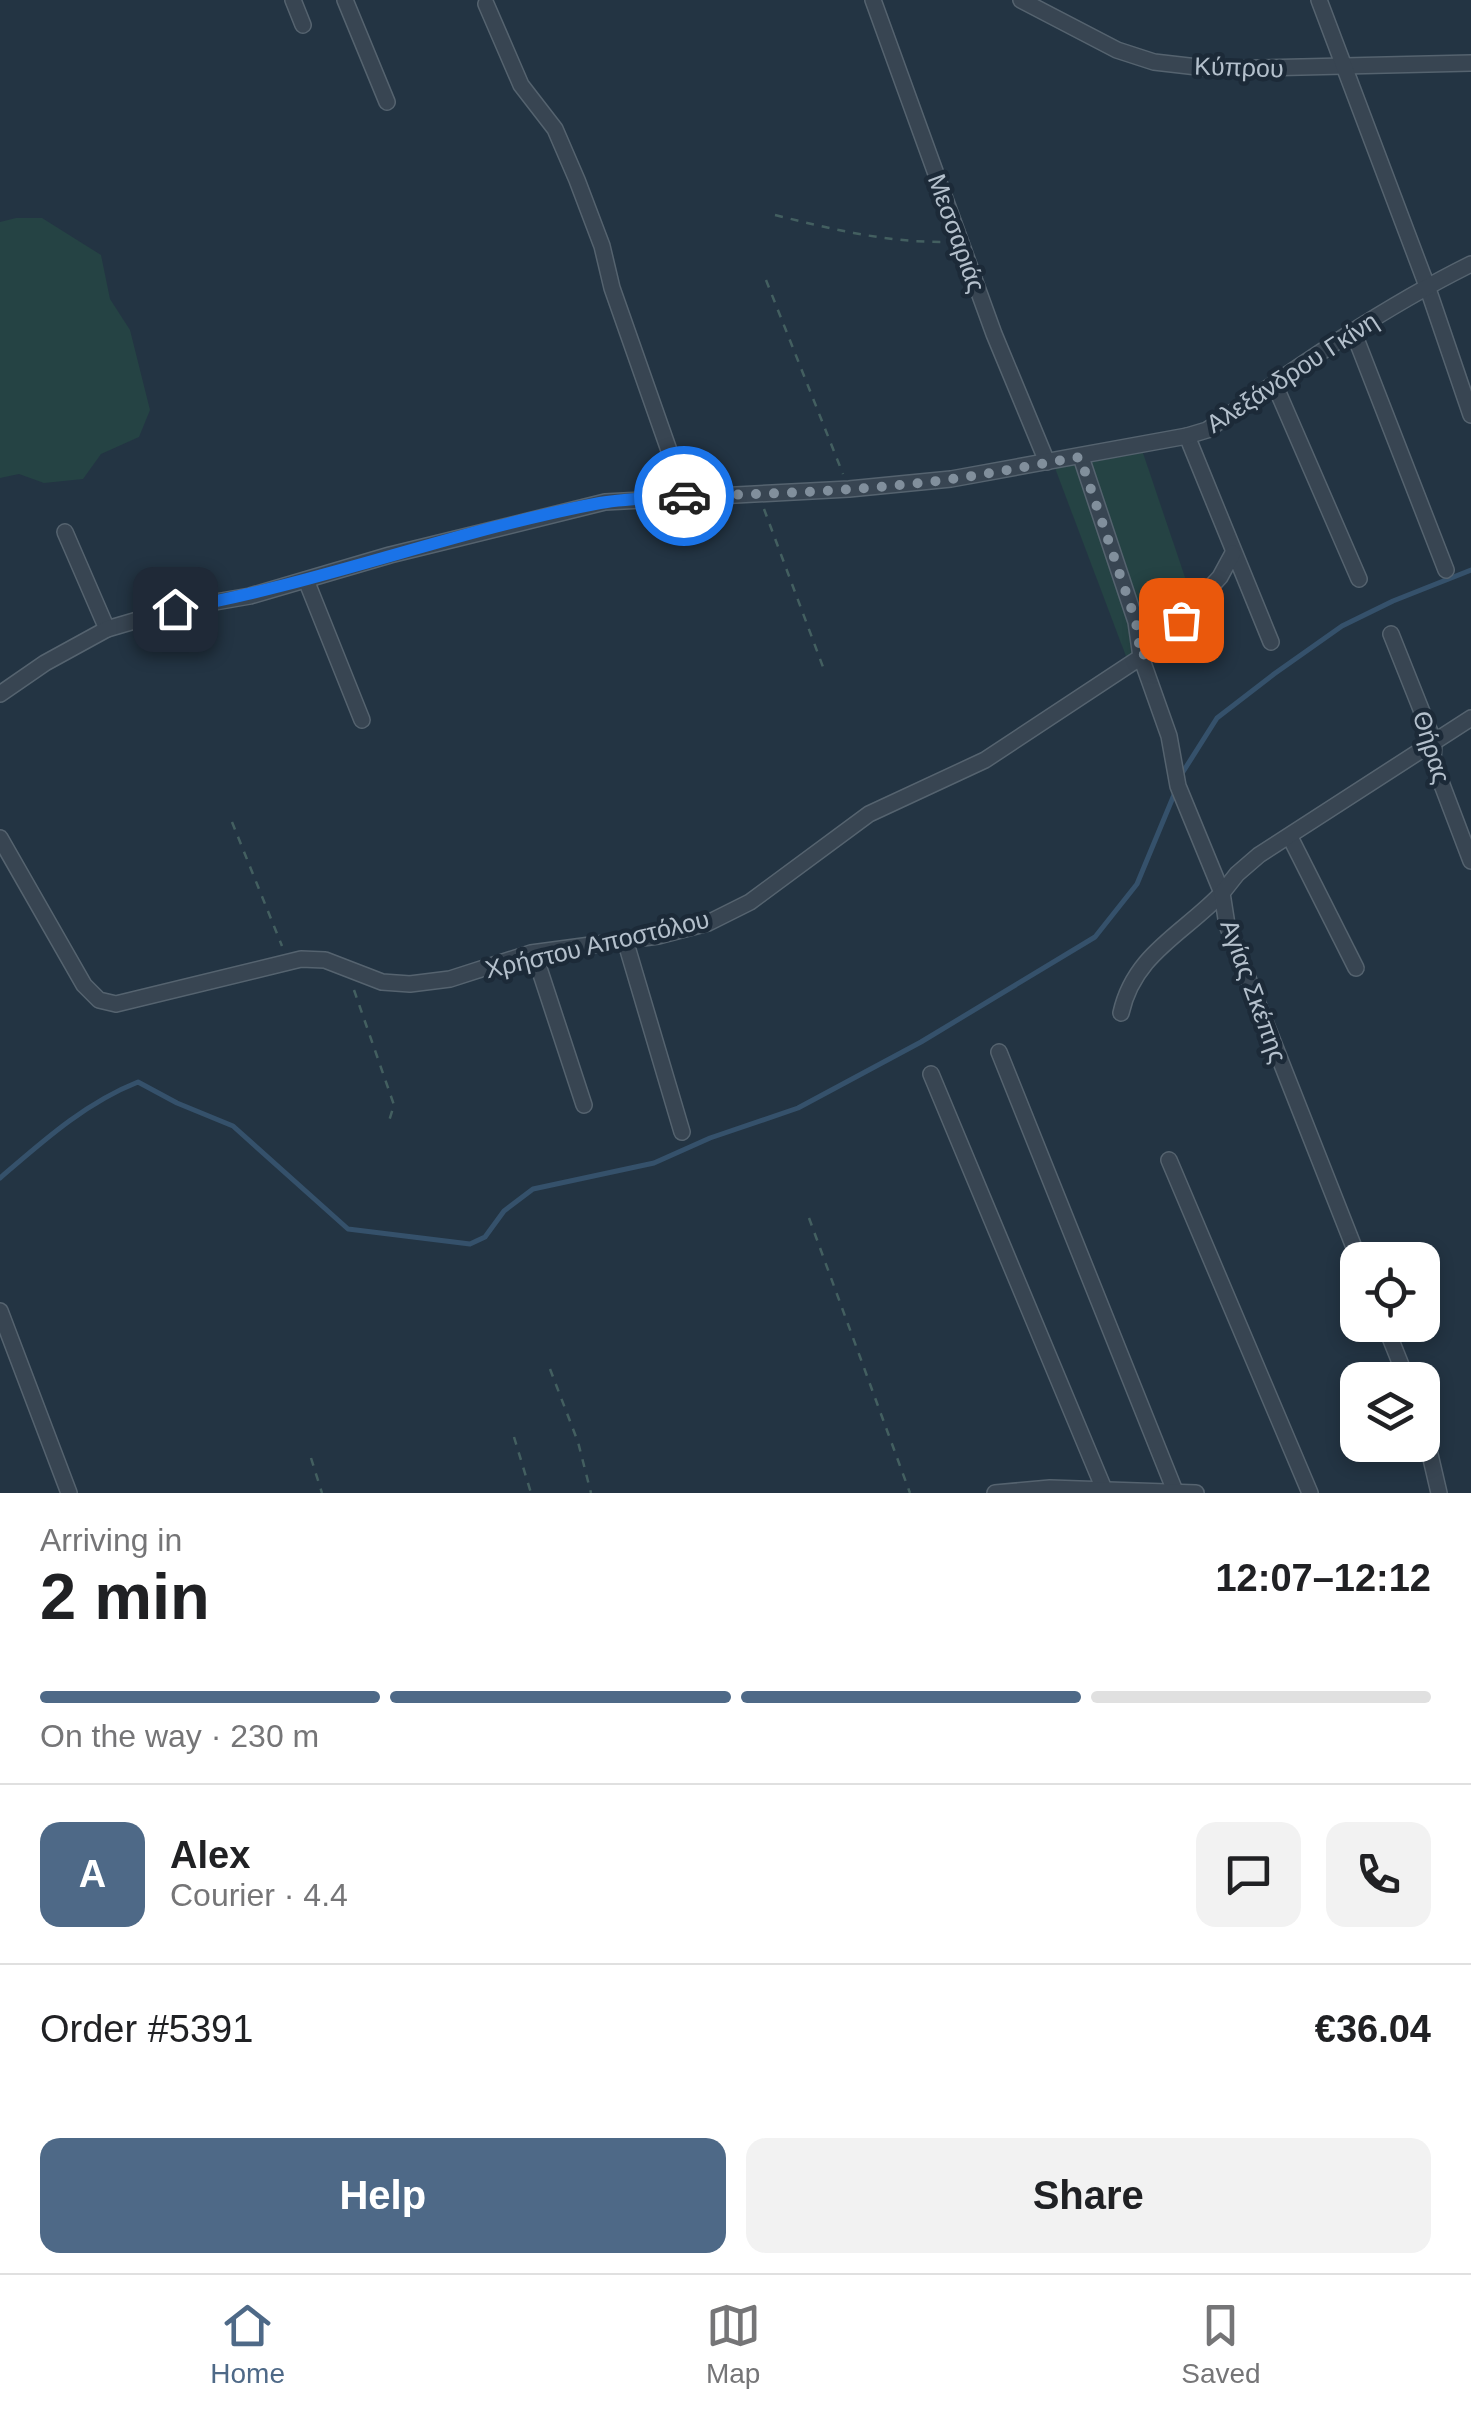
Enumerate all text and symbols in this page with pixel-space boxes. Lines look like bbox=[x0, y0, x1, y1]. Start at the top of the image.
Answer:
street label: Κύπρου bbox=[1194, 51, 1284, 83]
street label: Μεσσαριάς bbox=[923, 170, 991, 296]
street label: Αλεξάνδρου Γκίνη bbox=[1201, 306, 1383, 438]
courier bbox=[634, 446, 734, 546]
icon: car bbox=[657, 469, 712, 524]
pin bbox=[133, 567, 218, 652]
pin bbox=[1139, 578, 1224, 663]
icon: home bbox=[148, 582, 203, 637]
icon: bag bbox=[1154, 593, 1209, 648]
street label: Θήρας bbox=[1408, 707, 1456, 787]
street label: Χρήστου Αποστόλου bbox=[482, 905, 712, 983]
street label: Αγίας Σκέπης bbox=[1215, 916, 1293, 1066]
map controls bbox=[1340, 1242, 1440, 1462]
button: locate bbox=[1340, 1242, 1440, 1342]
button: layers bbox=[1340, 1362, 1440, 1462]
text: Arriving in bbox=[40, 1522, 182, 1558]
text: 12:07–12:12 bbox=[1215, 1557, 1431, 1599]
text: 2 min bbox=[40, 1560, 210, 1633]
text: On the way · 230 m bbox=[40, 1718, 319, 1754]
button: chat bbox=[1196, 1822, 1301, 1927]
button: phone bbox=[1326, 1822, 1431, 1927]
text: Alex bbox=[170, 1834, 250, 1876]
text: A bbox=[79, 1853, 106, 1895]
text: Courier · 4.4 bbox=[170, 1877, 348, 1913]
text: Order #5391 bbox=[40, 2008, 253, 2050]
text: €36.04 bbox=[1315, 2008, 1431, 2050]
button: Help bbox=[40, 2138, 726, 2253]
button: Share bbox=[746, 2138, 1431, 2253]
tab: Home bbox=[210, 2298, 285, 2390]
tab: Map bbox=[706, 2298, 761, 2390]
tab: Saved bbox=[1181, 2298, 1261, 2390]

